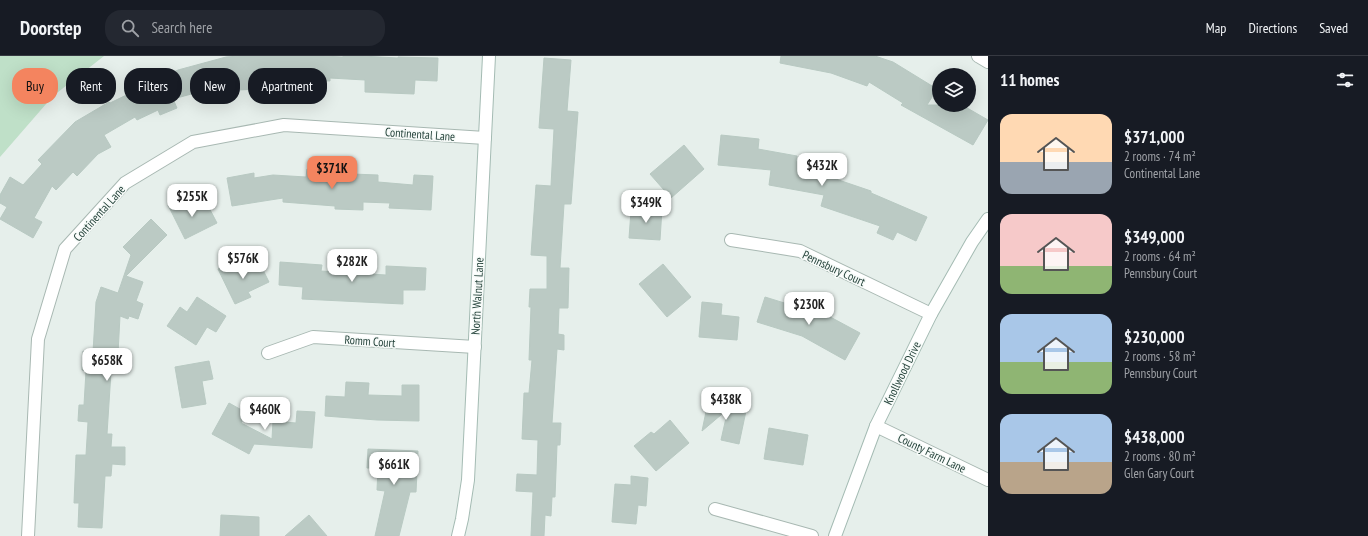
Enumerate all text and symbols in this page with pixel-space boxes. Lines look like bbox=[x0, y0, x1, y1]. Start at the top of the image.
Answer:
search box bbox=[105, 10, 385, 46]
text: Doorstep bbox=[20, 16, 81, 40]
icon: search bbox=[119, 17, 141, 39]
text: Search here bbox=[151, 18, 212, 37]
text: Map bbox=[1206, 19, 1226, 37]
text: Directions bbox=[1248, 19, 1297, 37]
text: Saved bbox=[1319, 19, 1348, 37]
chip: Buy bbox=[12, 68, 58, 104]
chip: Rent bbox=[66, 68, 116, 104]
chip: Filters bbox=[124, 68, 182, 104]
chip: New bbox=[190, 68, 240, 104]
chip: Apartment bbox=[248, 68, 327, 104]
map controls bbox=[932, 68, 976, 112]
button: layers bbox=[932, 68, 976, 112]
text: 11 homes bbox=[1000, 69, 1059, 91]
icon: filters bbox=[1334, 69, 1356, 91]
street label: Continental Lane bbox=[384, 124, 456, 144]
text: $371,000 bbox=[1124, 126, 1185, 148]
icon: home bbox=[1032, 130, 1080, 178]
text: 2 rooms · 74 m² bbox=[1124, 148, 1196, 165]
pin: $432K bbox=[794, 153, 850, 187]
pin: $371K bbox=[304, 156, 360, 190]
text: $432K bbox=[806, 157, 838, 174]
text: $371K bbox=[316, 160, 348, 177]
text: Continental Lane bbox=[1124, 165, 1200, 182]
street label: Continental Lane bbox=[70, 182, 128, 244]
pin: $255K bbox=[164, 184, 220, 218]
text: $255K bbox=[176, 188, 208, 205]
pin: $349K bbox=[618, 190, 674, 224]
text: $349K bbox=[630, 194, 662, 211]
text: $349,000 bbox=[1124, 226, 1185, 248]
icon: home bbox=[1032, 230, 1080, 278]
pin: $576K bbox=[215, 246, 271, 280]
street label: Pennsbury Court bbox=[800, 247, 868, 289]
text: 2 rooms · 64 m² bbox=[1124, 248, 1196, 265]
pin: $282K bbox=[324, 249, 380, 283]
text: $576K bbox=[227, 250, 259, 267]
text: $282K bbox=[336, 253, 368, 270]
street label: North Walnut Lane bbox=[467, 257, 487, 335]
text: Pennsbury Court bbox=[1124, 265, 1197, 282]
pin: $230K bbox=[781, 292, 837, 326]
text: $230K bbox=[793, 296, 825, 313]
text: $230,000 bbox=[1124, 326, 1185, 348]
icon: home bbox=[1032, 330, 1080, 378]
street label: Romm Court bbox=[344, 332, 397, 350]
street label: Knollwood Drive bbox=[880, 339, 924, 407]
pin: $658K bbox=[79, 348, 135, 382]
text: 2 rooms · 58 m² bbox=[1124, 348, 1196, 365]
text: $658K bbox=[91, 352, 123, 369]
text: Pennsbury Court bbox=[1124, 365, 1197, 382]
pin: $438K bbox=[698, 387, 754, 421]
text: $438K bbox=[710, 391, 742, 408]
pin: $460K bbox=[237, 397, 293, 431]
text: $460K bbox=[249, 401, 281, 418]
text: $438,000 bbox=[1124, 426, 1185, 448]
street label: County Farm Lane bbox=[895, 430, 969, 476]
icon: home bbox=[1032, 430, 1080, 478]
text: 2 rooms · 80 m² bbox=[1124, 448, 1196, 465]
pin: $661K bbox=[366, 452, 422, 486]
text: $661K bbox=[378, 456, 410, 473]
text: Glen Gary Court bbox=[1124, 465, 1194, 482]

